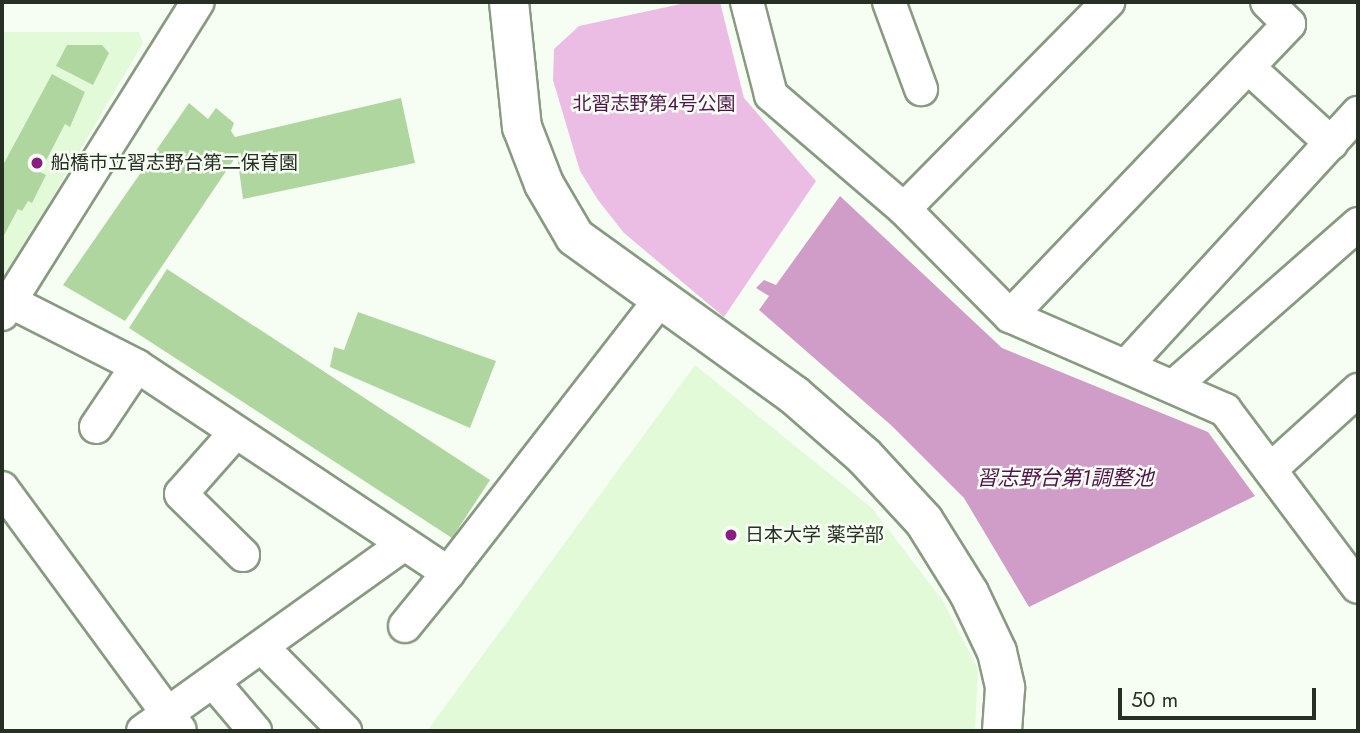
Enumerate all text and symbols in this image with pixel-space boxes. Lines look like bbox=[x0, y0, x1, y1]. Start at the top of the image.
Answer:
park label: 北習志野第4号公園 bbox=[572, 93, 736, 115]
place label: 船橋市立習志野台第二保育園 bbox=[51, 152, 298, 174]
marker: 船橋市立習志野台第二保育園 bbox=[29, 155, 45, 171]
water label: 習志野台第1調整池 bbox=[976, 465, 1154, 491]
place label: 日本大学 薬学部 bbox=[745, 524, 884, 546]
marker: 日本大学 薬学部 bbox=[723, 527, 739, 543]
scale bar bbox=[1122, 674, 1320, 718]
text: 50 m bbox=[1131, 685, 1178, 715]

